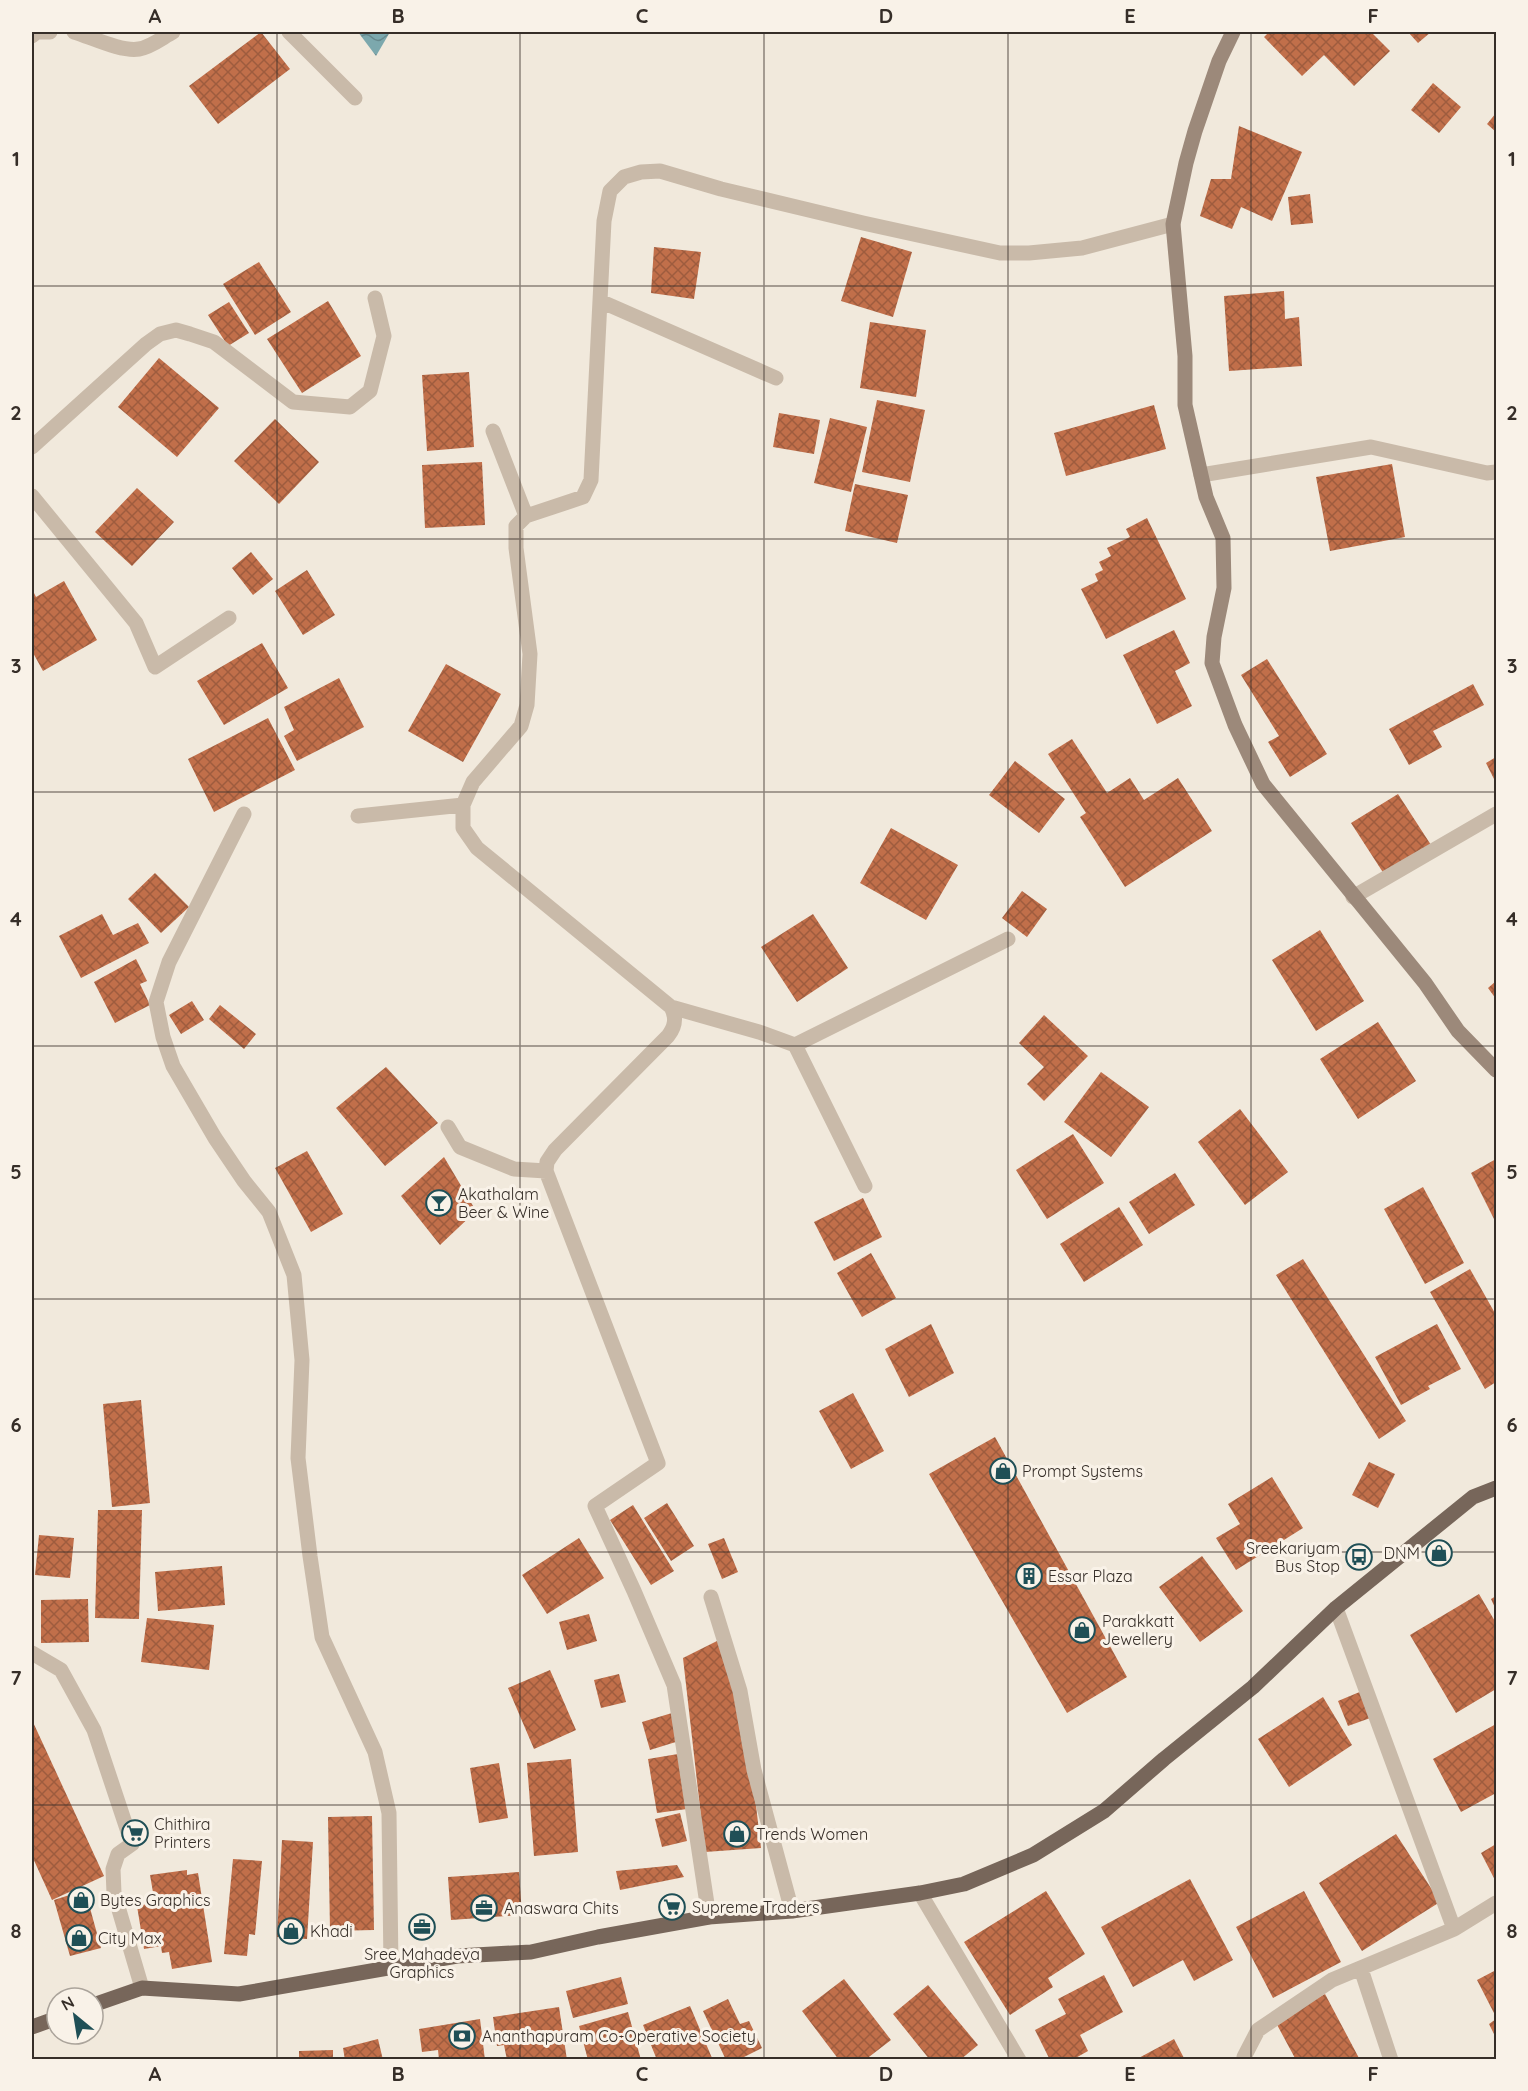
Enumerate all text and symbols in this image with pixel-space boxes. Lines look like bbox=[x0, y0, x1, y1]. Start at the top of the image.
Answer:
text: A bbox=[149, 3, 162, 28]
text: B bbox=[391, 3, 405, 28]
text: C bbox=[636, 3, 649, 28]
text: D bbox=[879, 3, 893, 28]
text: E bbox=[1124, 3, 1136, 28]
text: F bbox=[1367, 3, 1379, 28]
text: 1 bbox=[12, 146, 20, 171]
text: 1 bbox=[1508, 146, 1516, 171]
text: 2 bbox=[10, 400, 22, 425]
text: 2 bbox=[1506, 400, 1518, 425]
text: 3 bbox=[11, 653, 21, 678]
text: 3 bbox=[1507, 653, 1517, 678]
text: 4 bbox=[10, 906, 22, 931]
text: 4 bbox=[1506, 906, 1518, 931]
text: 5 bbox=[10, 1159, 22, 1184]
text: 5 bbox=[1506, 1159, 1518, 1184]
place label: Akathalam Beer & Wine bbox=[458, 1184, 549, 1222]
bar icon: Akathalam Beer & Wine bbox=[424, 1188, 454, 1218]
text: 6 bbox=[10, 1412, 22, 1437]
text: 6 bbox=[1506, 1412, 1518, 1437]
shop icon: Prompt Systems bbox=[988, 1456, 1018, 1486]
place label: Prompt Systems bbox=[1022, 1461, 1143, 1481]
place label: Sreekariyam Bus Stop bbox=[1246, 1538, 1340, 1576]
shop icon: DNM bbox=[1424, 1538, 1454, 1568]
bus stop icon: Sreekariyam Bus Stop bbox=[1344, 1542, 1374, 1572]
place label: DNM bbox=[1384, 1543, 1420, 1563]
building icon: Essar Plaza bbox=[1014, 1561, 1044, 1591]
place label: Essar Plaza bbox=[1048, 1566, 1133, 1586]
place label: Parakkatt Jewellery bbox=[1102, 1611, 1174, 1649]
shop icon: Parakkatt Jewellery bbox=[1067, 1615, 1097, 1645]
text: 7 bbox=[11, 1665, 22, 1690]
text: 7 bbox=[1507, 1665, 1518, 1690]
place label: Chithira Printers bbox=[154, 1814, 211, 1852]
supermarket icon: Chithira Printers bbox=[120, 1818, 150, 1848]
shop icon: Trends Women bbox=[722, 1819, 752, 1849]
place label: Trends Women bbox=[756, 1824, 868, 1844]
shop icon: Bytes Graphics bbox=[66, 1885, 96, 1915]
place label: Bytes Graphics bbox=[100, 1890, 211, 1910]
supermarket icon: Supreme Traders bbox=[657, 1892, 687, 1922]
office icon: Anaswara Chits bbox=[469, 1893, 499, 1923]
place label: Supreme Traders bbox=[692, 1897, 819, 1917]
place label: Anaswara Chits bbox=[504, 1898, 619, 1918]
office icon: Sree Mahadeva Graphics bbox=[407, 1912, 437, 1942]
shop icon: Khadi bbox=[276, 1916, 306, 1946]
text: 8 bbox=[11, 1918, 22, 1943]
text: 8 bbox=[1507, 1918, 1518, 1943]
place label: Khadi bbox=[310, 1921, 353, 1941]
shop icon: City Max bbox=[64, 1923, 94, 1953]
place label: City Max bbox=[98, 1928, 162, 1948]
place label: Sree Mahadeva Graphics bbox=[364, 1944, 480, 1982]
north arrow bbox=[45, 1986, 105, 2046]
text: N bbox=[57, 1991, 78, 2015]
bank icon: Ananthapuram Co-Operative Society bbox=[447, 2021, 477, 2051]
place label: Ananthapuram Co-Operative Society bbox=[482, 2026, 756, 2046]
text: A bbox=[149, 2061, 162, 2086]
text: B bbox=[391, 2061, 405, 2086]
text: C bbox=[636, 2061, 649, 2086]
text: D bbox=[879, 2061, 893, 2086]
text: E bbox=[1124, 2061, 1136, 2086]
text: F bbox=[1367, 2061, 1379, 2086]

